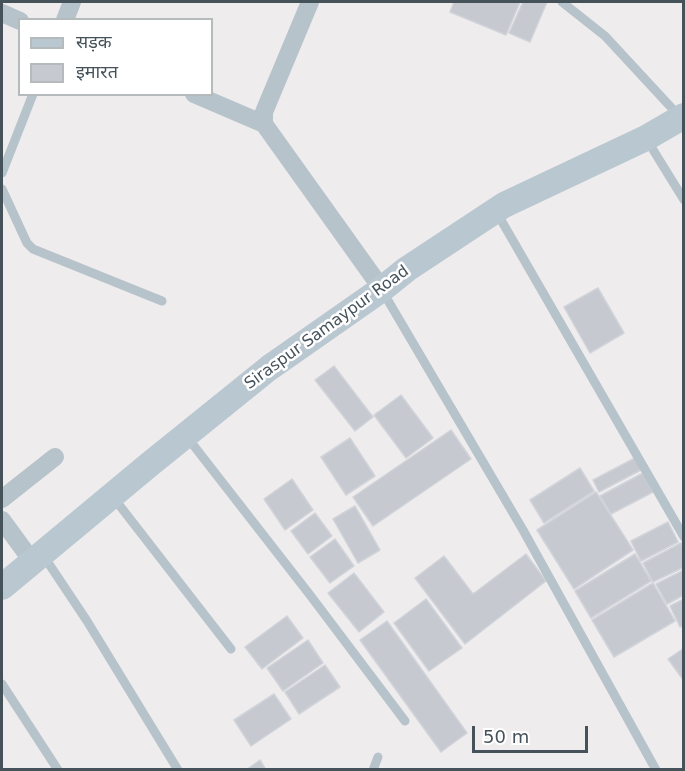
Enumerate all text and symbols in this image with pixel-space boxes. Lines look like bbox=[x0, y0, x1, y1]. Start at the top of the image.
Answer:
legend bbox=[18, 18, 213, 96]
text: सड़क bbox=[76, 31, 112, 52]
text: इमारत bbox=[76, 61, 118, 82]
street label: Siraspur Samaypur Road bbox=[241, 262, 413, 394]
scale bar bbox=[475, 714, 590, 752]
text: 50 m bbox=[483, 726, 529, 747]

